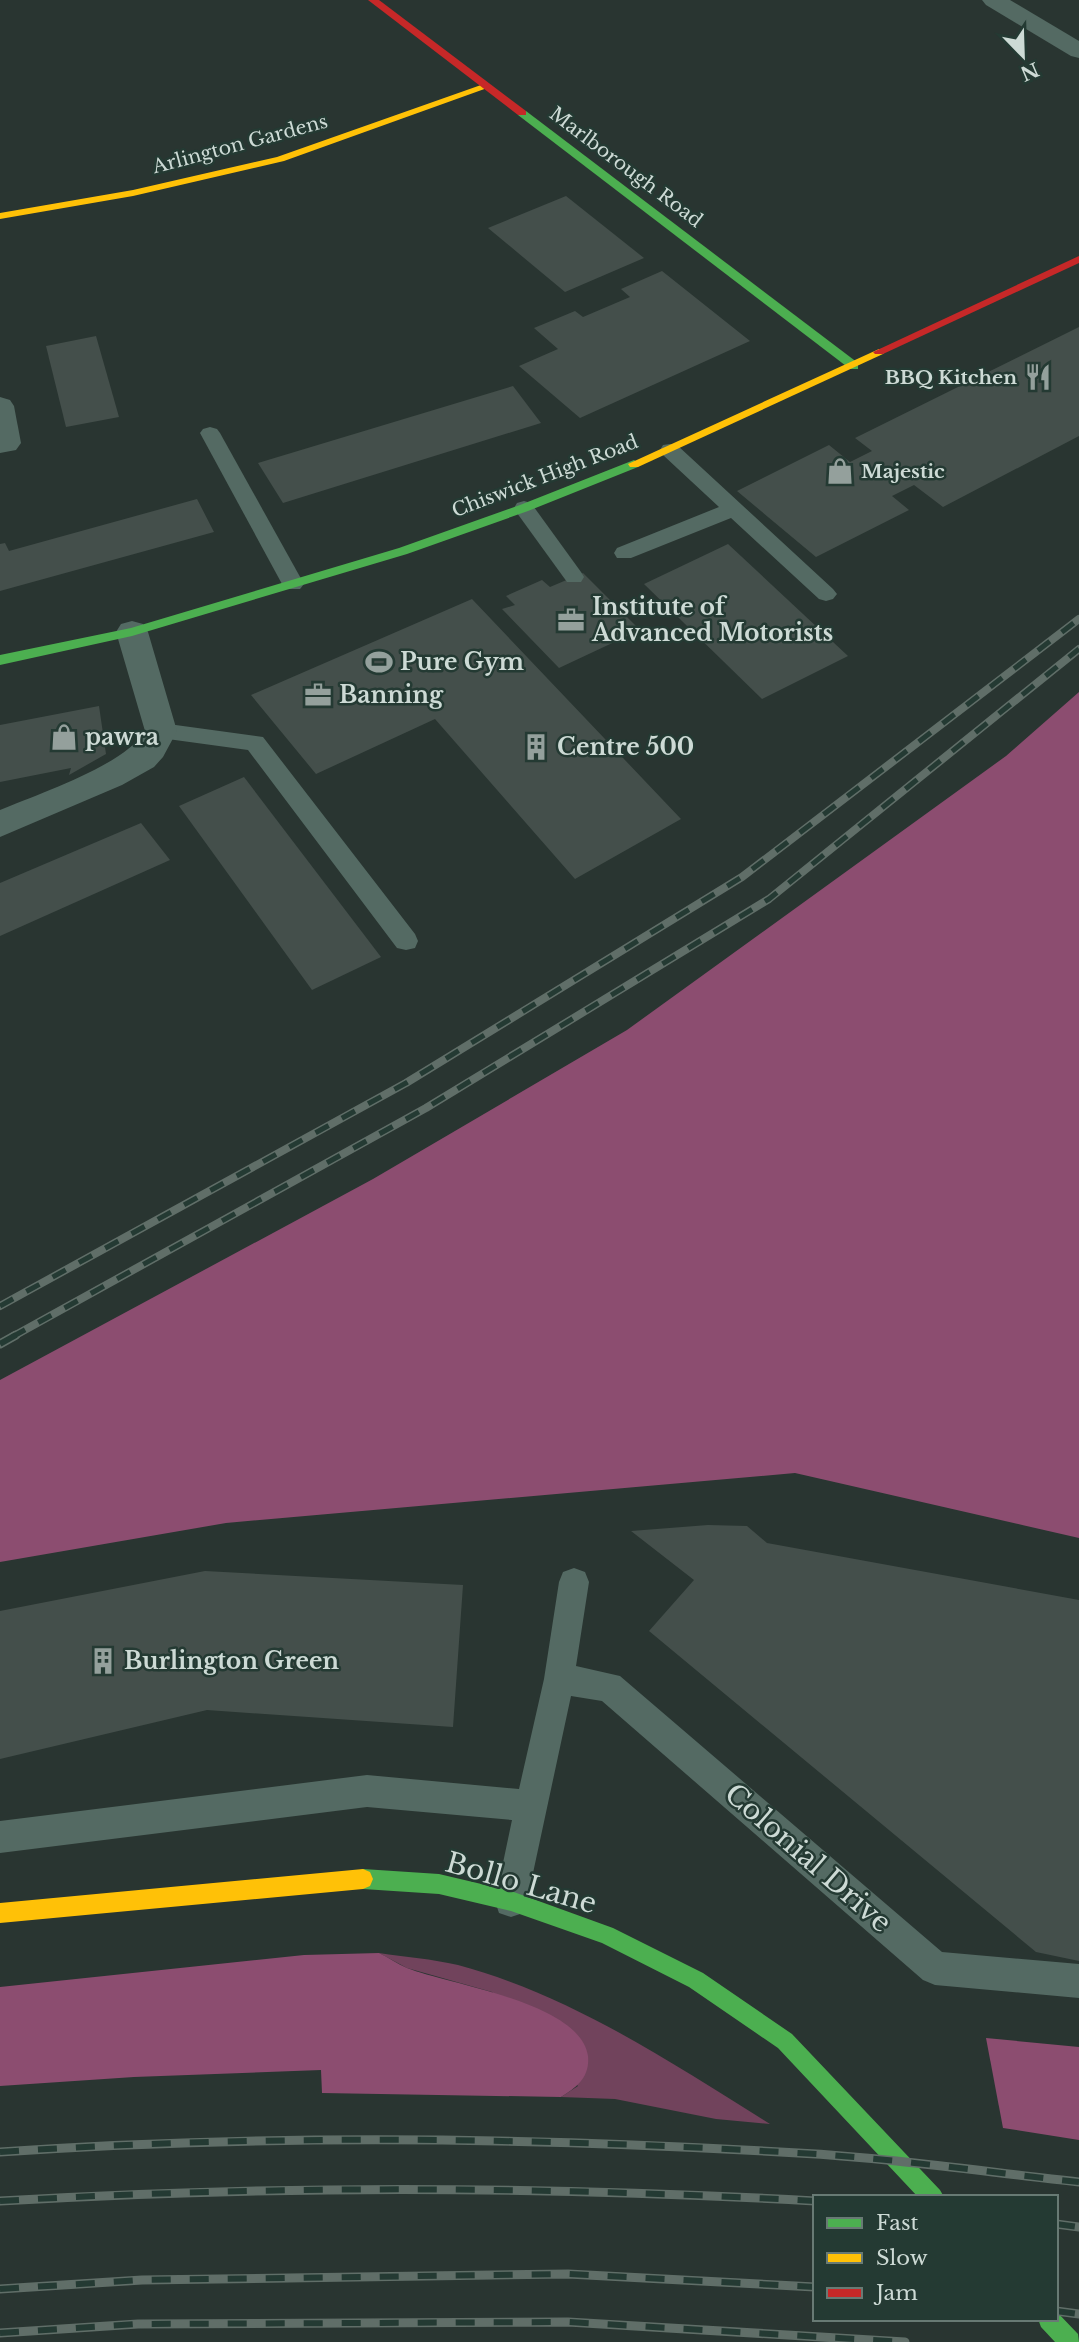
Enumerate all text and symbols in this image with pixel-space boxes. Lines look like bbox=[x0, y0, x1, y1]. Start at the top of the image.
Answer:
north arrow bbox=[988, 21, 1058, 91]
text: N bbox=[1017, 57, 1042, 85]
street label: Marlborough Road bbox=[545, 102, 707, 232]
street label: Arlington Gardens bbox=[149, 110, 330, 179]
restaurant icon: BBQ Kitchen bbox=[1023, 362, 1053, 392]
place label: BBQ Kitchen bbox=[885, 366, 1017, 389]
street label: Chiswick High Road bbox=[449, 430, 641, 522]
shop icon: Majestic bbox=[825, 456, 855, 486]
place label: Majestic bbox=[861, 460, 945, 483]
place label: Institute of Advanced Motorists bbox=[591, 593, 833, 647]
office icon: Institute of Advanced Motorists bbox=[556, 605, 586, 635]
sports icon: Pure Gym bbox=[364, 647, 394, 677]
place label: Pure Gym bbox=[400, 648, 525, 676]
office icon: Banning bbox=[303, 680, 333, 710]
place label: Banning bbox=[339, 681, 444, 709]
shop icon: pawra bbox=[49, 722, 79, 752]
place label: pawra bbox=[85, 723, 159, 751]
building icon: Centre 500 bbox=[521, 732, 551, 762]
place label: Centre 500 bbox=[557, 733, 694, 761]
building icon: Burlington Green bbox=[88, 1646, 118, 1676]
place label: Burlington Green bbox=[124, 1647, 339, 1675]
street label: Colonial Drive bbox=[717, 1776, 899, 1940]
street label: Bollo Lane bbox=[441, 1845, 601, 1921]
legend bbox=[813, 2195, 1058, 2321]
text: Fast bbox=[876, 2210, 918, 2236]
text: Slow bbox=[876, 2245, 928, 2271]
text: Jam bbox=[873, 2280, 918, 2306]

